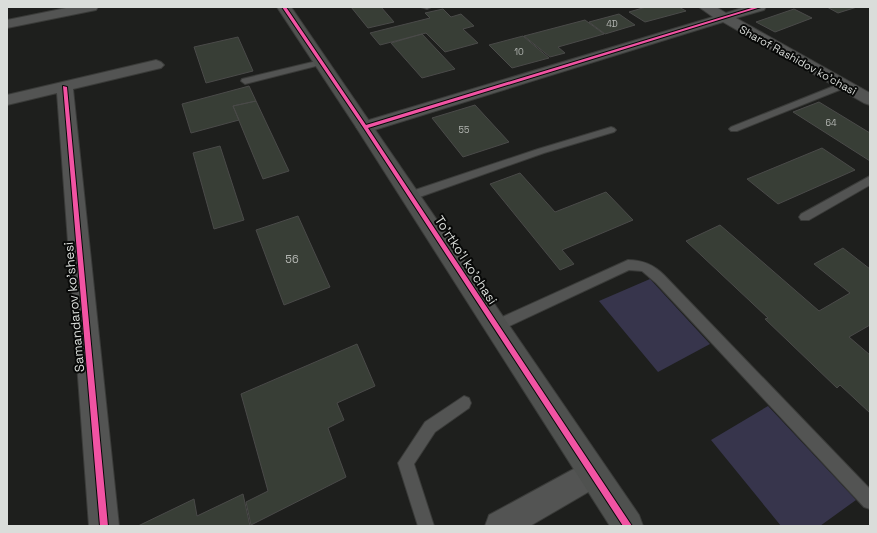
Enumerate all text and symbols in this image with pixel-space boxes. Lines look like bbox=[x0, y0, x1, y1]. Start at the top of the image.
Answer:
house number: 4D bbox=[606, 18, 618, 30]
street label: Sharof Rashidov ko'chasi bbox=[737, 22, 859, 98]
house number: 10 bbox=[514, 46, 524, 58]
house number: 64 bbox=[825, 117, 837, 129]
house number: 55 bbox=[459, 124, 469, 136]
street label: To'rtko'l ko'chasi bbox=[431, 212, 501, 308]
street label: Samandarov ko'shesi bbox=[60, 241, 88, 373]
house number: 56 bbox=[285, 252, 299, 266]

